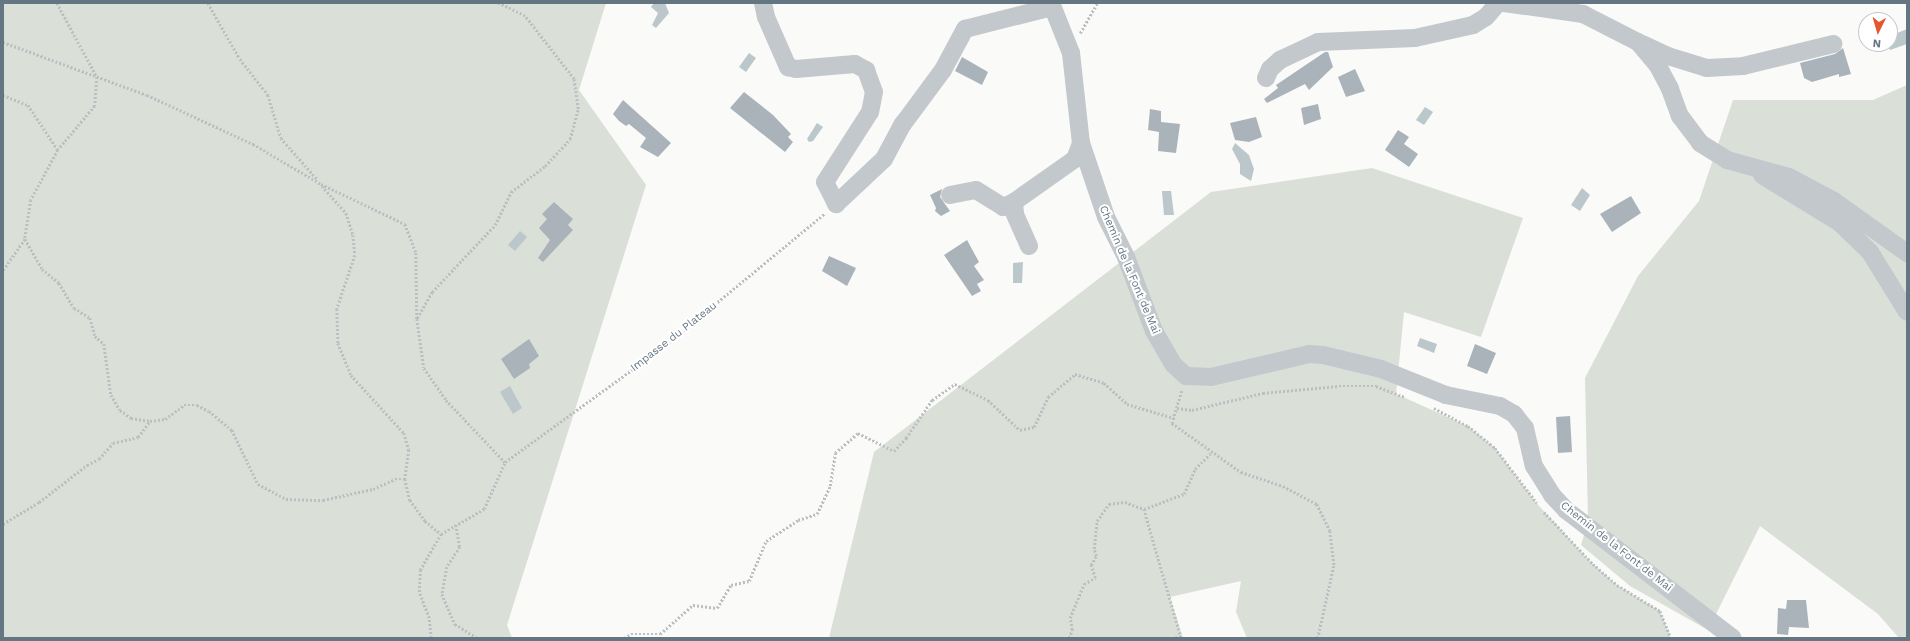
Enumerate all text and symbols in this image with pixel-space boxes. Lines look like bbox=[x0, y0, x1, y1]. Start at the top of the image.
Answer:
north arrow bbox=[1858, 12, 1898, 52]
text: N bbox=[1872, 37, 1882, 50]
street label: Chemin de la Font de Mai bbox=[1096, 204, 1162, 336]
street label: Impasse du Plateau bbox=[628, 299, 720, 375]
street label: Chemin de la Font de Mai bbox=[1557, 499, 1675, 595]

